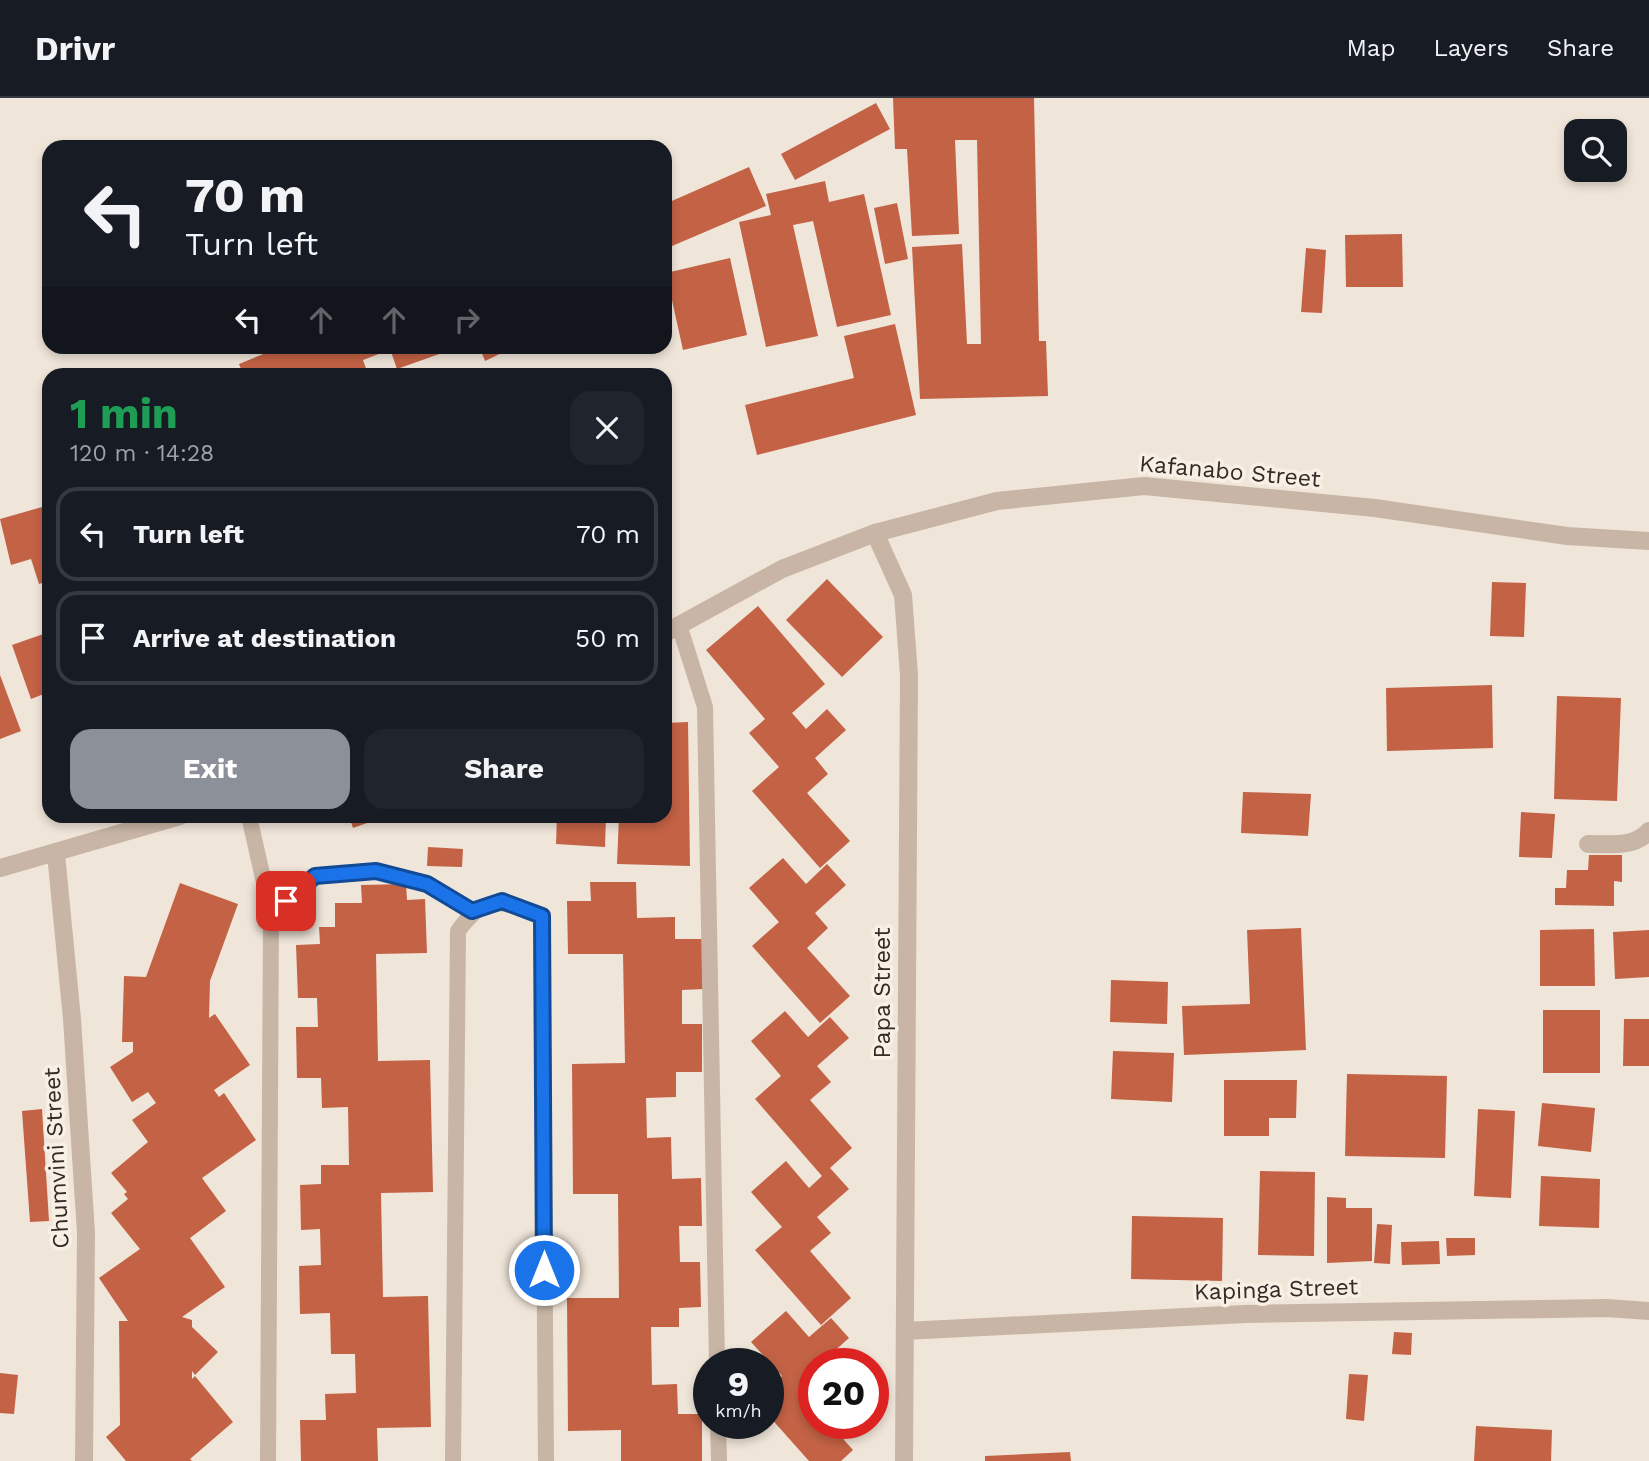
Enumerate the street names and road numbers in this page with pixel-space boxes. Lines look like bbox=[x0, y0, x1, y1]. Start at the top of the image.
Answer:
street label: Kafanabo Street bbox=[1138, 450, 1322, 493]
street label: Papa Street bbox=[869, 927, 896, 1059]
street label: Chumvini Street bbox=[38, 1066, 75, 1249]
street label: Kapinga Street bbox=[1193, 1273, 1359, 1306]

